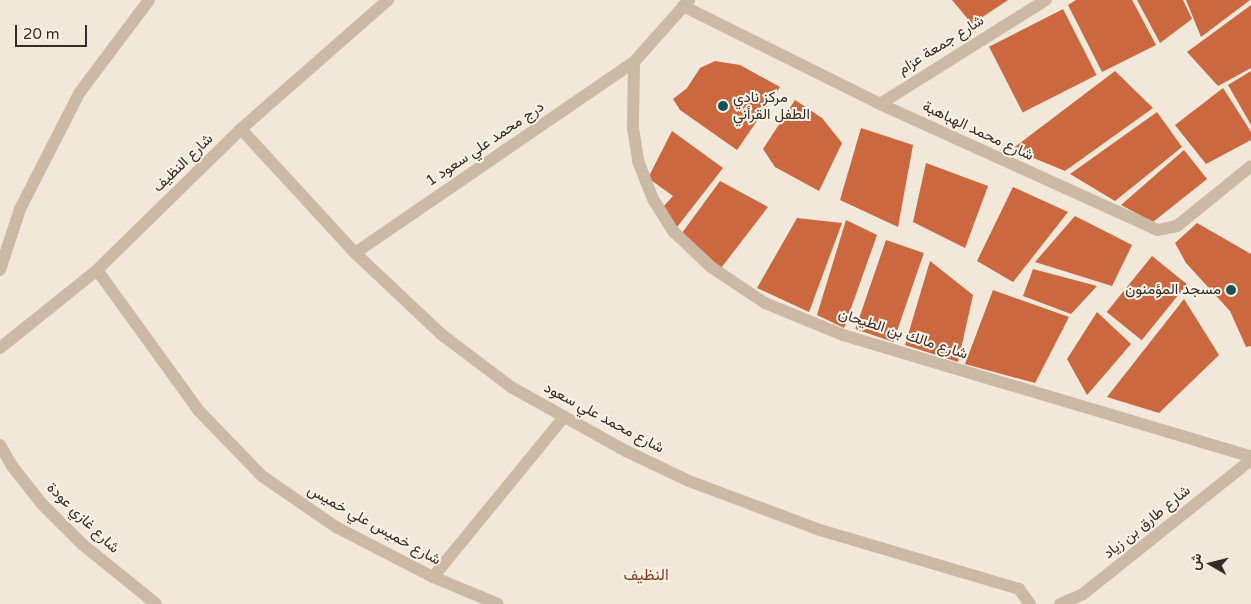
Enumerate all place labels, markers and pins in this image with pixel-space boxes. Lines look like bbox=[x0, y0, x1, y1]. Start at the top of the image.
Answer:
place label: مركز نادي الطفل القرأني bbox=[733, 88, 810, 123]
marker: مركز نادي الطفل القرأني bbox=[717, 100, 729, 112]
place label: مسجد المؤمنون bbox=[1125, 281, 1221, 299]
marker: مسجد المؤمنون bbox=[1225, 284, 1237, 296]

